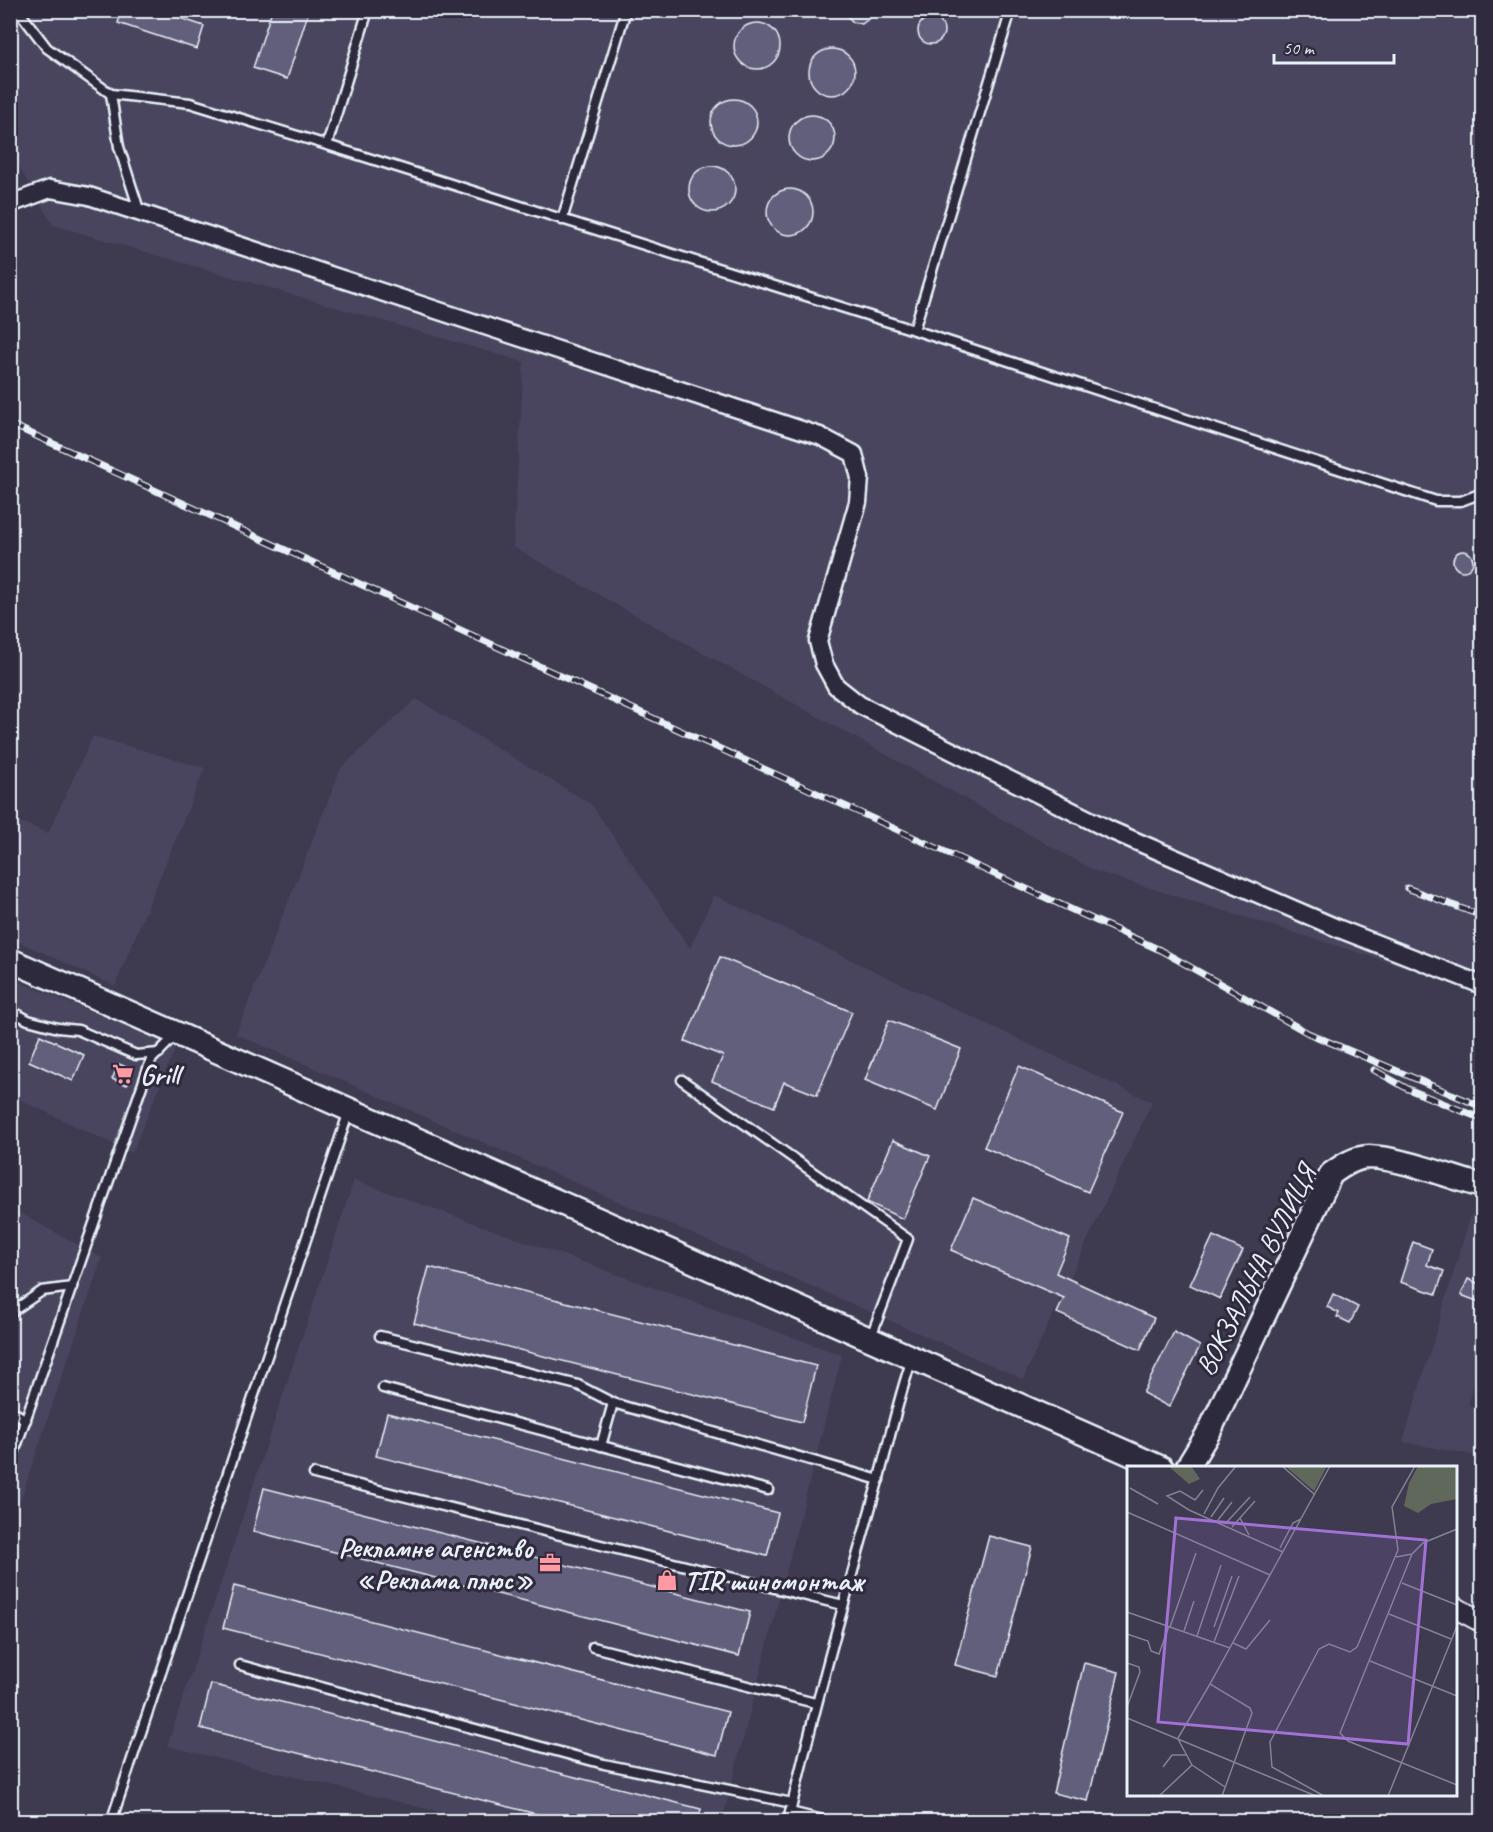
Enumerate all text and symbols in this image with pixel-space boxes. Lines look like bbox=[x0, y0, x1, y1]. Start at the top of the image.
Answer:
scale bar bbox=[1274, 27, 1394, 65]
text: 50 m bbox=[1283, 37, 1316, 59]
place label: Grill bbox=[140, 1057, 185, 1092]
supermarket icon: Grill bbox=[111, 1062, 135, 1086]
street label: ВОКЗАЛЬНА ВУЛИЦЯ bbox=[1187, 1156, 1325, 1381]
inset map bbox=[1127, 1466, 1457, 1796]
place label: Рекламне агенство «Реклама плюс» bbox=[338, 1530, 535, 1597]
office icon: Рекламне агенство «Реклама плюс» bbox=[538, 1551, 562, 1575]
place label: TIR шиномонтаж bbox=[684, 1563, 866, 1598]
shop icon: TIR шиномонтаж bbox=[655, 1568, 679, 1592]

